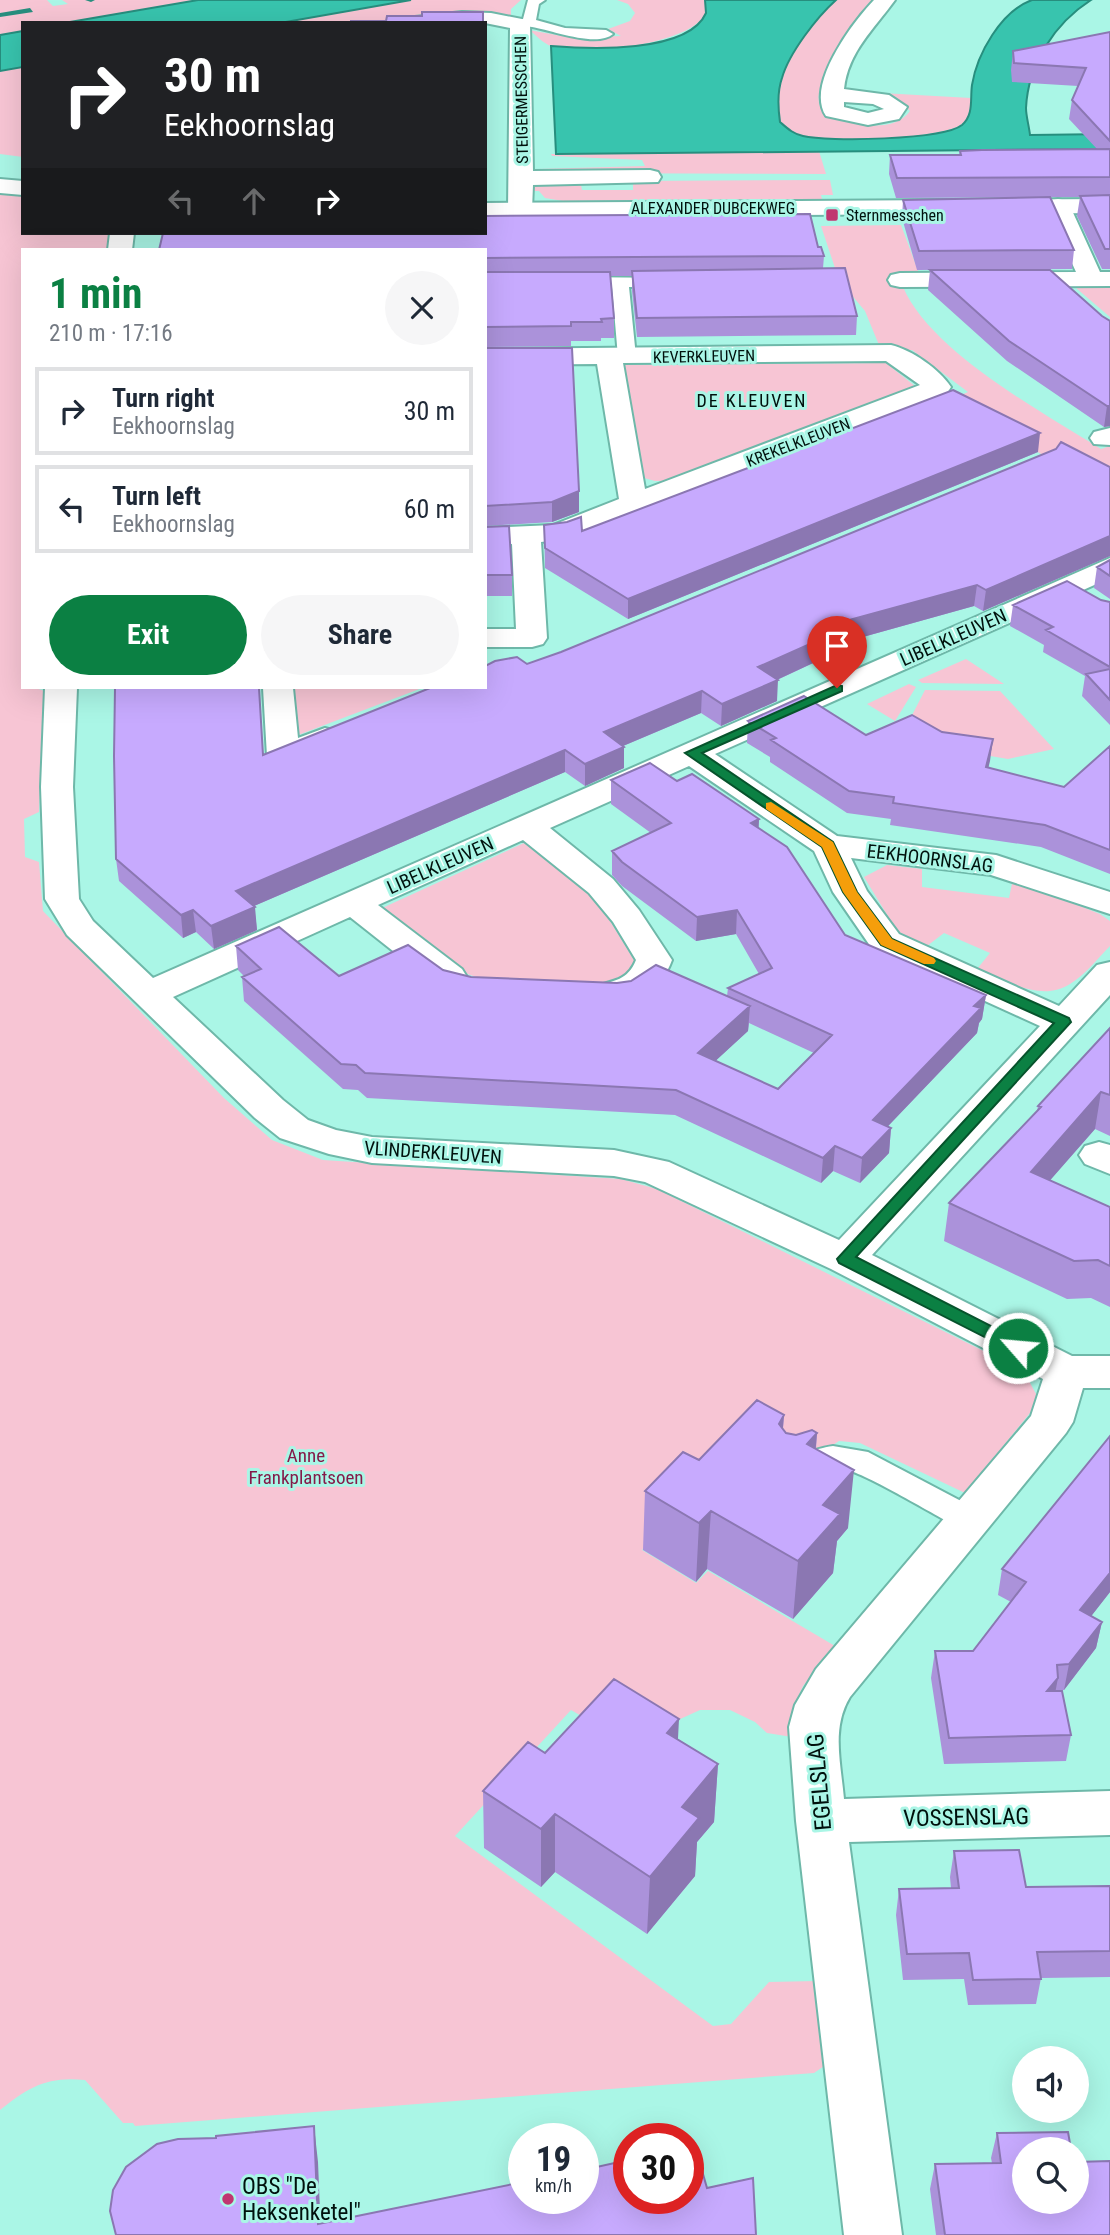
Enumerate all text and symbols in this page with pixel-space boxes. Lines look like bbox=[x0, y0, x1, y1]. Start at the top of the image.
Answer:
street label: STEIGERMESSCHEN bbox=[511, 36, 532, 164]
text: 30 m bbox=[164, 47, 261, 104]
icon: right bbox=[49, 49, 140, 140]
text: Eekhoornslag bbox=[164, 106, 335, 144]
icon: left bbox=[162, 182, 200, 220]
icon: ahead bbox=[235, 182, 273, 220]
icon: right bbox=[308, 182, 346, 220]
street label: ALEXANDER DUBCEKWEG bbox=[631, 199, 795, 218]
place label: Sternmesschen bbox=[846, 206, 944, 225]
marker: Sternmesschen bbox=[824, 207, 840, 223]
text: 1 min bbox=[49, 269, 142, 318]
button: close bbox=[385, 271, 459, 345]
text: 210 m · 17:16 bbox=[49, 320, 173, 347]
street label: KEVERKLEUVEN bbox=[653, 346, 755, 367]
text: Turn right bbox=[112, 383, 214, 413]
district label: DE KLEUVEN bbox=[697, 390, 807, 411]
icon: right bbox=[53, 392, 91, 430]
text: 30 m bbox=[404, 396, 455, 426]
text: Eekhoornslag bbox=[112, 413, 235, 440]
street label: KREKELKLEUVEN bbox=[744, 414, 853, 471]
text: Turn left bbox=[112, 481, 201, 511]
icon: left bbox=[53, 490, 91, 528]
text: 60 m bbox=[404, 494, 455, 524]
text: Eekhoornslag bbox=[112, 511, 235, 538]
button: Exit bbox=[49, 595, 247, 675]
button: Share bbox=[261, 595, 459, 675]
street label: LIBELKLEUVEN bbox=[896, 604, 1010, 671]
pin bbox=[807, 616, 867, 688]
icon: arrive bbox=[818, 627, 856, 665]
street label: LIBELKLEUVEN bbox=[383, 832, 497, 899]
street label: EEKHOORNSLAG bbox=[866, 839, 994, 878]
street label: VLINDERKLEUVEN bbox=[363, 1136, 503, 1169]
position arrow bbox=[981, 1311, 1055, 1385]
park label: Anne Frankplantsoen bbox=[248, 1444, 364, 1489]
street label: EGELSLAG bbox=[802, 1732, 837, 1832]
street label: VOSSENSLAG bbox=[903, 1803, 1029, 1832]
map controls bbox=[1012, 2046, 1089, 2214]
button: sound bbox=[1012, 2046, 1089, 2123]
speed limit sign: 30 bbox=[613, 2123, 704, 2214]
button: search bbox=[1012, 2137, 1089, 2214]
text: 19 bbox=[536, 2139, 571, 2180]
place label: OBS "De Heksenketel" bbox=[242, 2173, 361, 2226]
text: km/h bbox=[535, 2175, 572, 2196]
marker: OBS "De Heksenketel" bbox=[220, 2191, 236, 2207]

